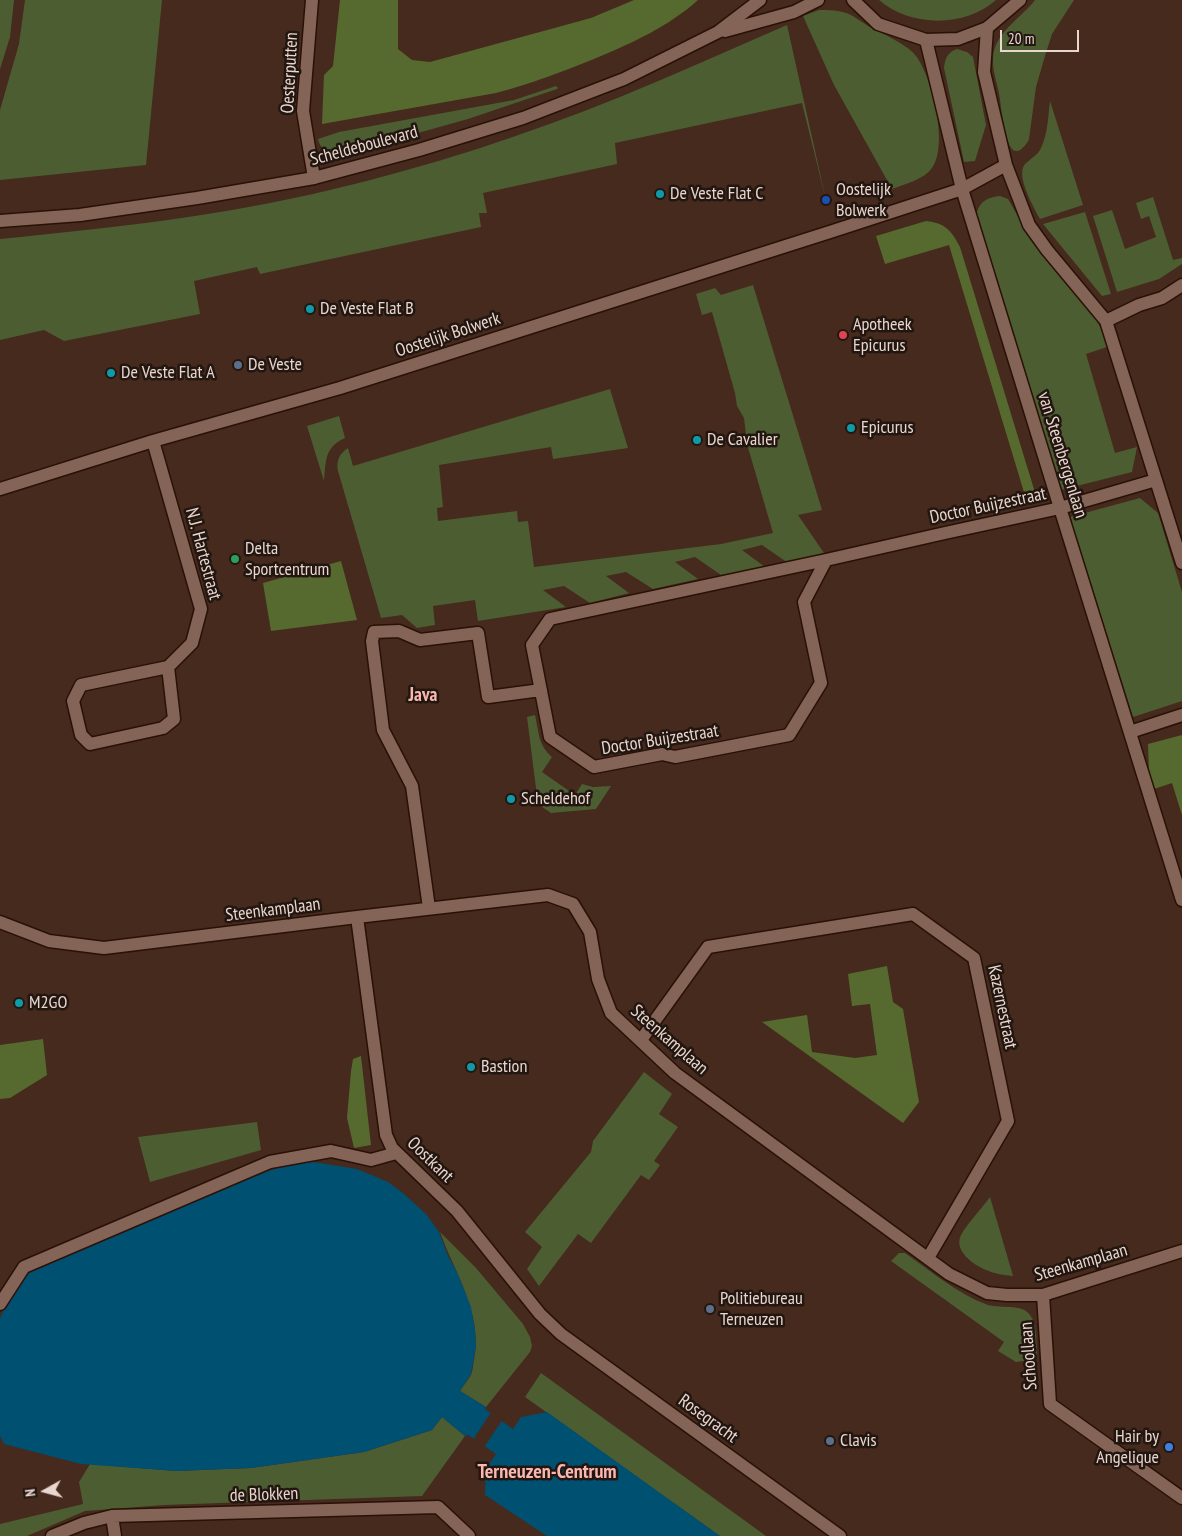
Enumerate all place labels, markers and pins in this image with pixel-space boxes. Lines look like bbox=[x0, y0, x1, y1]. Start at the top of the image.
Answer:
place label: Oostelijk Bolwerk bbox=[836, 179, 891, 222]
place label: De Veste Flat C bbox=[670, 183, 764, 205]
marker: De Veste Flat C bbox=[654, 188, 666, 200]
marker: Oostelijk Bolwerk bbox=[820, 194, 832, 206]
place label: De Veste Flat B bbox=[320, 298, 414, 320]
marker: De Veste Flat B bbox=[304, 303, 316, 315]
place label: Apotheek Epicurus bbox=[853, 314, 912, 356]
marker: Apotheek Epicurus bbox=[837, 329, 849, 341]
place label: De Veste bbox=[248, 354, 302, 376]
marker: De Veste bbox=[232, 359, 244, 371]
place label: De Veste Flat A bbox=[121, 362, 215, 384]
marker: De Veste Flat A bbox=[105, 367, 117, 379]
place label: Epicurus bbox=[861, 417, 914, 439]
marker: Epicurus bbox=[845, 422, 857, 434]
place label: De Cavalier bbox=[707, 429, 778, 451]
marker: De Cavalier bbox=[691, 434, 703, 446]
place label: Delta Sportcentrum bbox=[245, 538, 329, 580]
marker: Delta Sportcentrum bbox=[229, 553, 241, 565]
place label: Scheldehof bbox=[521, 788, 590, 810]
marker: Scheldehof bbox=[505, 793, 517, 805]
place label: M2GO bbox=[29, 992, 67, 1014]
marker: M2GO bbox=[13, 997, 25, 1009]
place label: Bastion bbox=[481, 1056, 527, 1078]
marker: Bastion bbox=[465, 1061, 477, 1073]
place label: Politiebureau Terneuzen bbox=[720, 1288, 803, 1330]
marker: Politiebureau Terneuzen bbox=[704, 1303, 716, 1315]
place label: Hair by Angelique bbox=[1096, 1426, 1159, 1468]
place label: Clavis bbox=[840, 1430, 877, 1452]
marker: Clavis bbox=[824, 1435, 836, 1447]
marker: Hair by Angelique bbox=[1163, 1441, 1175, 1453]

